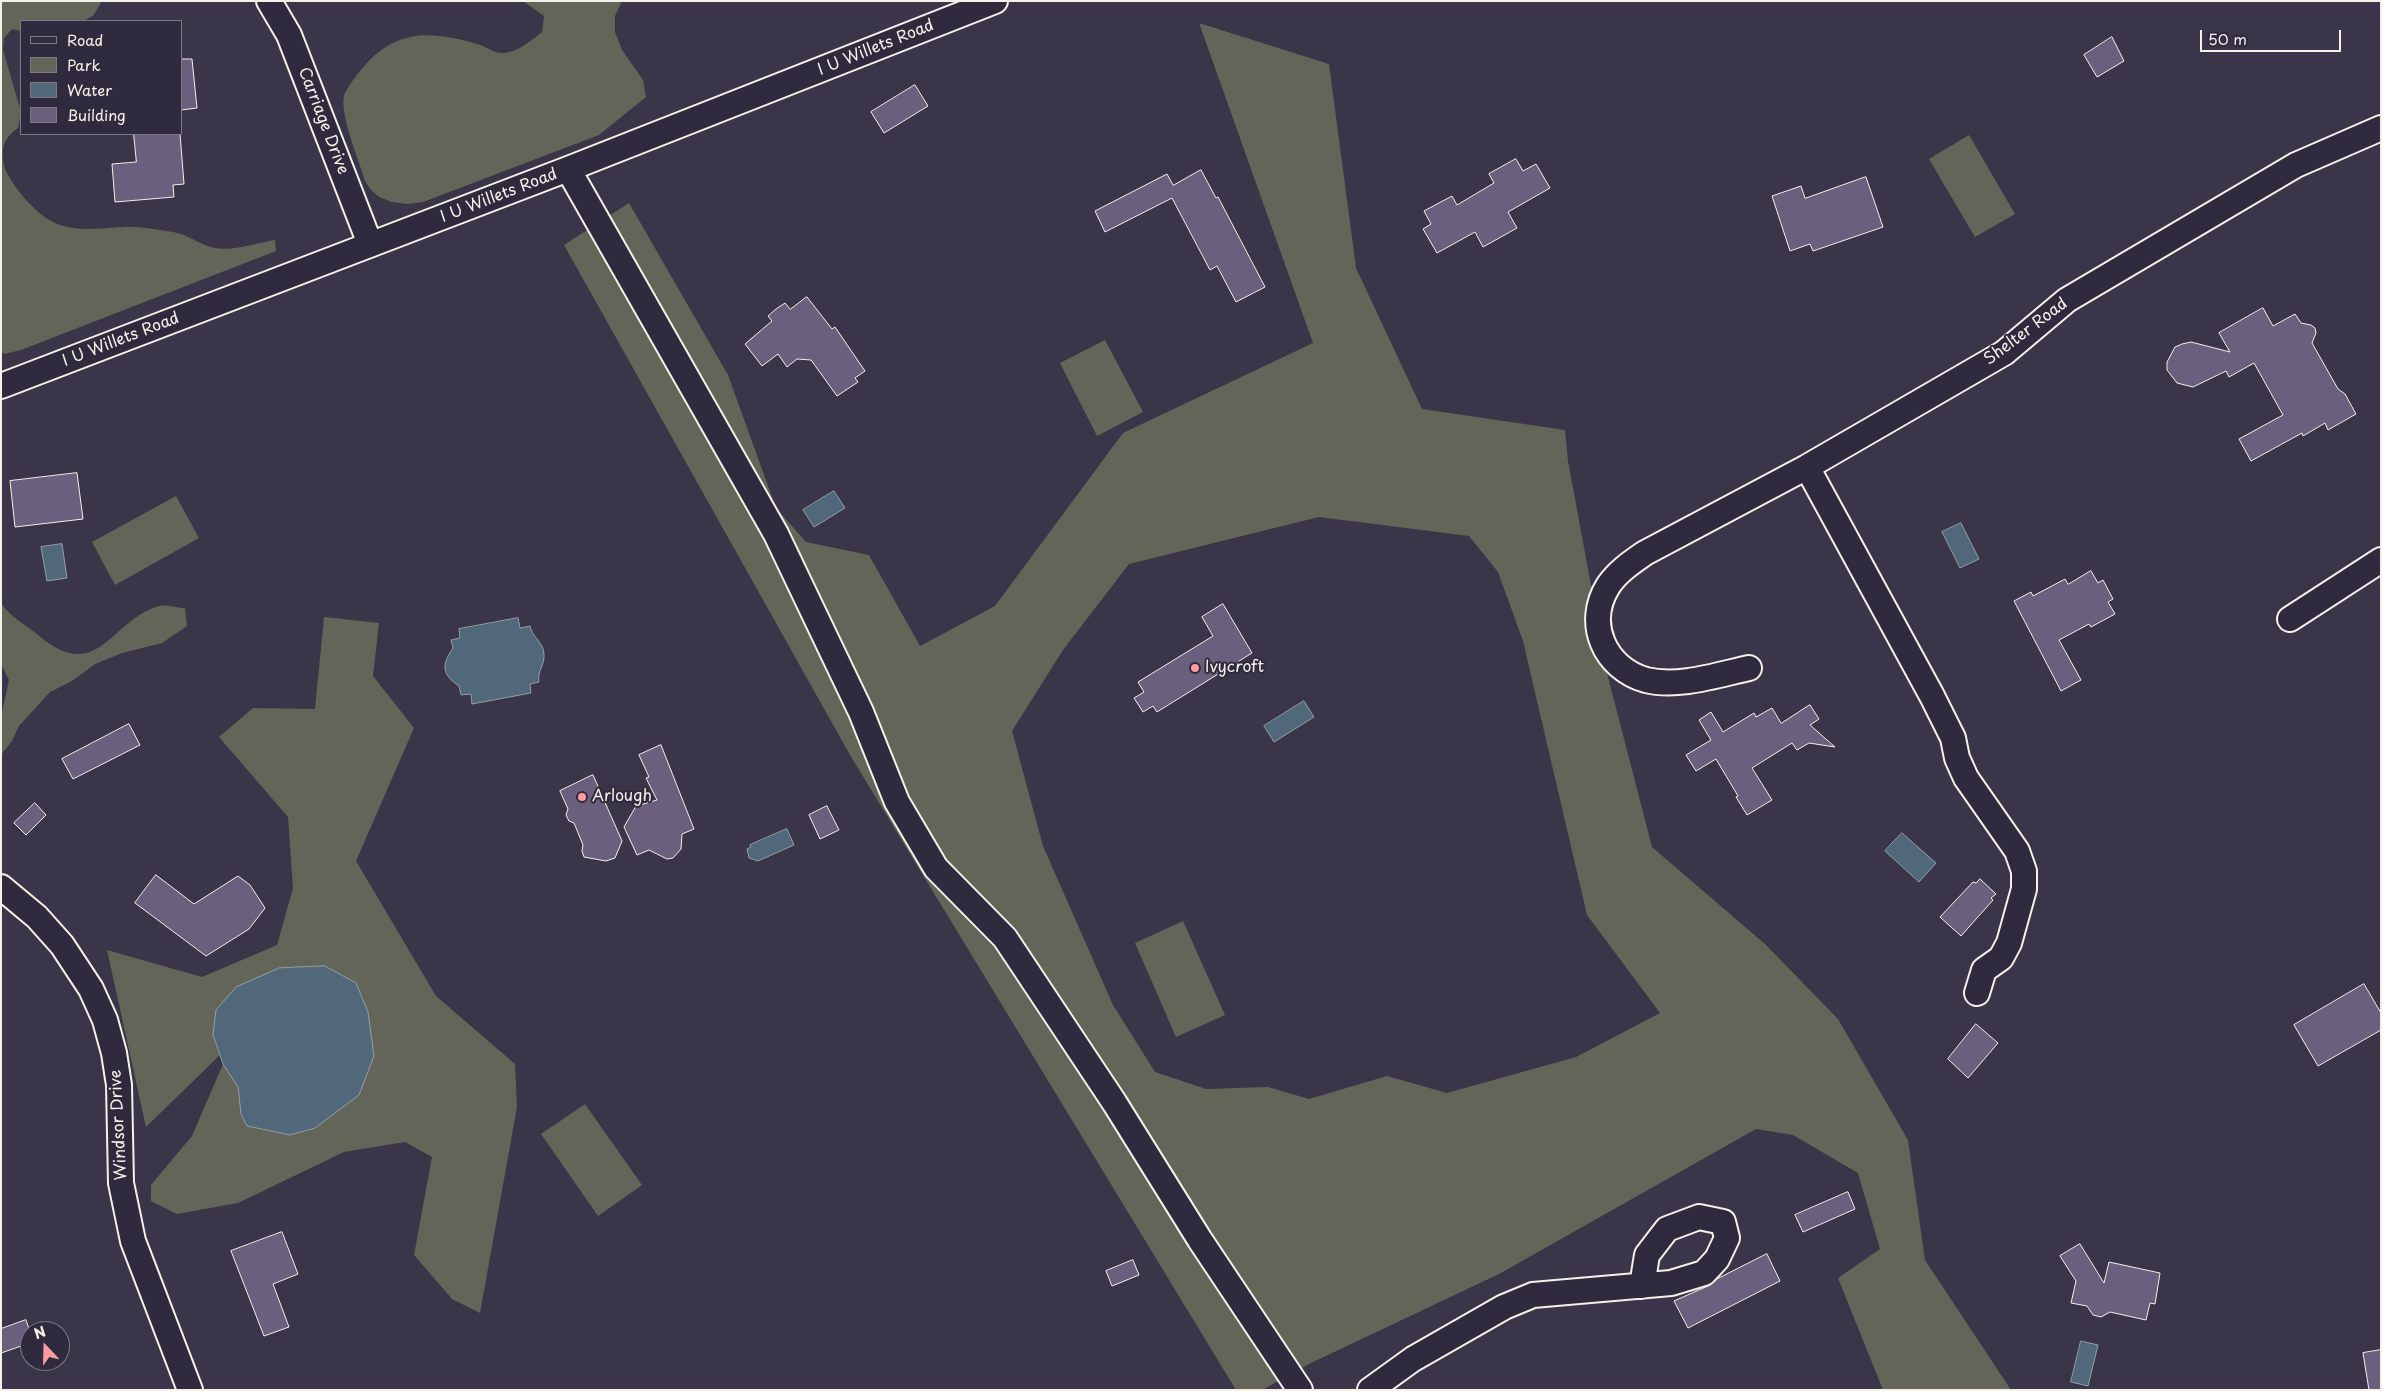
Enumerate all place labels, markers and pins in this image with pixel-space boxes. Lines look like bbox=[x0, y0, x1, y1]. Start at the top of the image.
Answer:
place label: Ivycroft bbox=[1205, 658, 1264, 678]
marker: Ivycroft bbox=[1189, 662, 1201, 674]
place label: Arlough bbox=[592, 787, 652, 807]
marker: Arlough bbox=[576, 791, 588, 803]

